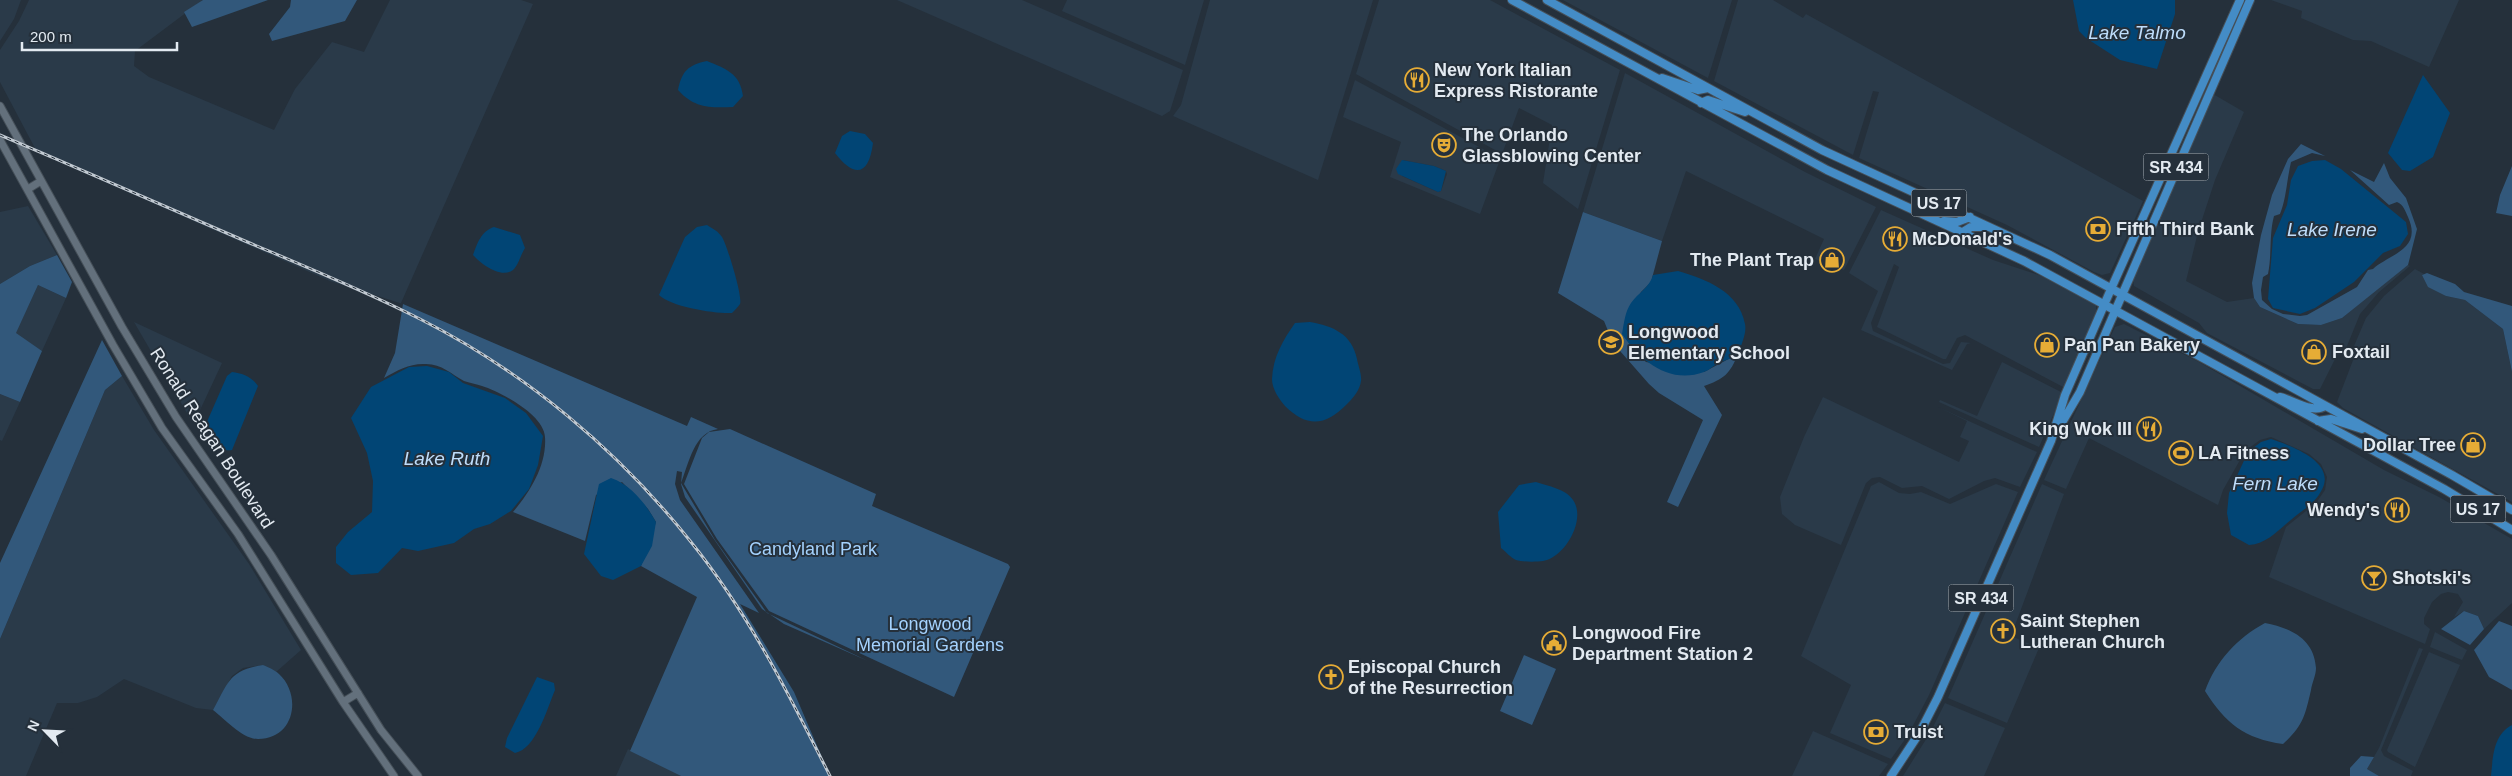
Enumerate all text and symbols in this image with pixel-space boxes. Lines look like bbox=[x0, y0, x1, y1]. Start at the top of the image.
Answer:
scale bar bbox=[22, 20, 178, 52]
water label: Lake Talmo bbox=[2088, 22, 2186, 43]
text: 200 m bbox=[30, 28, 72, 45]
place label: New York Italian Express Ristorante bbox=[1434, 60, 1598, 101]
restaurant icon: New York Italian Express Ristorante bbox=[1404, 67, 1430, 93]
place label: The Orlando Glassblowing Center bbox=[1462, 125, 1641, 166]
theatre icon: The Orlando Glassblowing Center bbox=[1431, 132, 1457, 158]
road number: SR 434 bbox=[2144, 154, 2208, 180]
road number: US 17 bbox=[1912, 190, 1966, 217]
bank icon: Fifth Third Bank bbox=[2085, 216, 2111, 242]
place label: Fifth Third Bank bbox=[2116, 219, 2255, 239]
water label: Lake Irene bbox=[2287, 219, 2377, 240]
restaurant icon: McDonald's bbox=[1882, 226, 1908, 252]
place label: McDonald's bbox=[1912, 229, 2012, 249]
shop icon: The Plant Trap bbox=[1819, 247, 1845, 273]
place label: The Plant Trap bbox=[1690, 250, 1814, 270]
place label: Longwood Elementary School bbox=[1628, 322, 1790, 363]
school or university icon: Longwood Elementary School bbox=[1598, 329, 1624, 355]
shop icon: Pan Pan Bakery bbox=[2034, 332, 2060, 358]
place label: Pan Pan Bakery bbox=[2064, 335, 2200, 355]
shop icon: Foxtail bbox=[2301, 339, 2327, 365]
place label: Foxtail bbox=[2332, 342, 2390, 362]
street label: Ronald Reagan Boulevard bbox=[146, 344, 278, 532]
restaurant icon: King Wok III bbox=[2136, 416, 2162, 442]
place label: King Wok III bbox=[2029, 419, 2132, 439]
shop icon: Dollar Tree bbox=[2460, 432, 2486, 458]
place label: Dollar Tree bbox=[2363, 435, 2456, 455]
sports icon: LA Fitness bbox=[2168, 440, 2194, 466]
place label: LA Fitness bbox=[2198, 443, 2289, 463]
water label: Lake Ruth bbox=[404, 448, 490, 469]
water label: Fern Lake bbox=[2232, 473, 2318, 494]
road number: US 17 bbox=[2450, 496, 2506, 522]
restaurant icon: Wendy's bbox=[2384, 497, 2410, 523]
place label: Wendy's bbox=[2307, 500, 2380, 520]
park label: Candyland Park bbox=[749, 539, 878, 559]
bar icon: Shotski's bbox=[2361, 565, 2387, 591]
place label: Shotski's bbox=[2392, 568, 2471, 588]
road number: SR 434 bbox=[1948, 584, 2014, 612]
place label: Saint Stephen Lutheran Church bbox=[2020, 611, 2165, 652]
park label: Longwood Memorial Gardens bbox=[856, 614, 1004, 655]
church icon: Saint Stephen Lutheran Church bbox=[1990, 618, 2016, 644]
place label: Longwood Fire Department Station 2 bbox=[1572, 623, 1753, 664]
public building icon: Longwood Fire Department Station 2 bbox=[1541, 630, 1567, 656]
place label: Episcopal Church of the Resurrection bbox=[1348, 657, 1513, 698]
church icon: Episcopal Church of the Resurrection bbox=[1318, 664, 1344, 690]
north arrow bbox=[20, 706, 70, 756]
text: N bbox=[24, 718, 42, 734]
bank icon: Truist bbox=[1863, 719, 1889, 745]
place label: Truist bbox=[1894, 722, 1943, 742]

